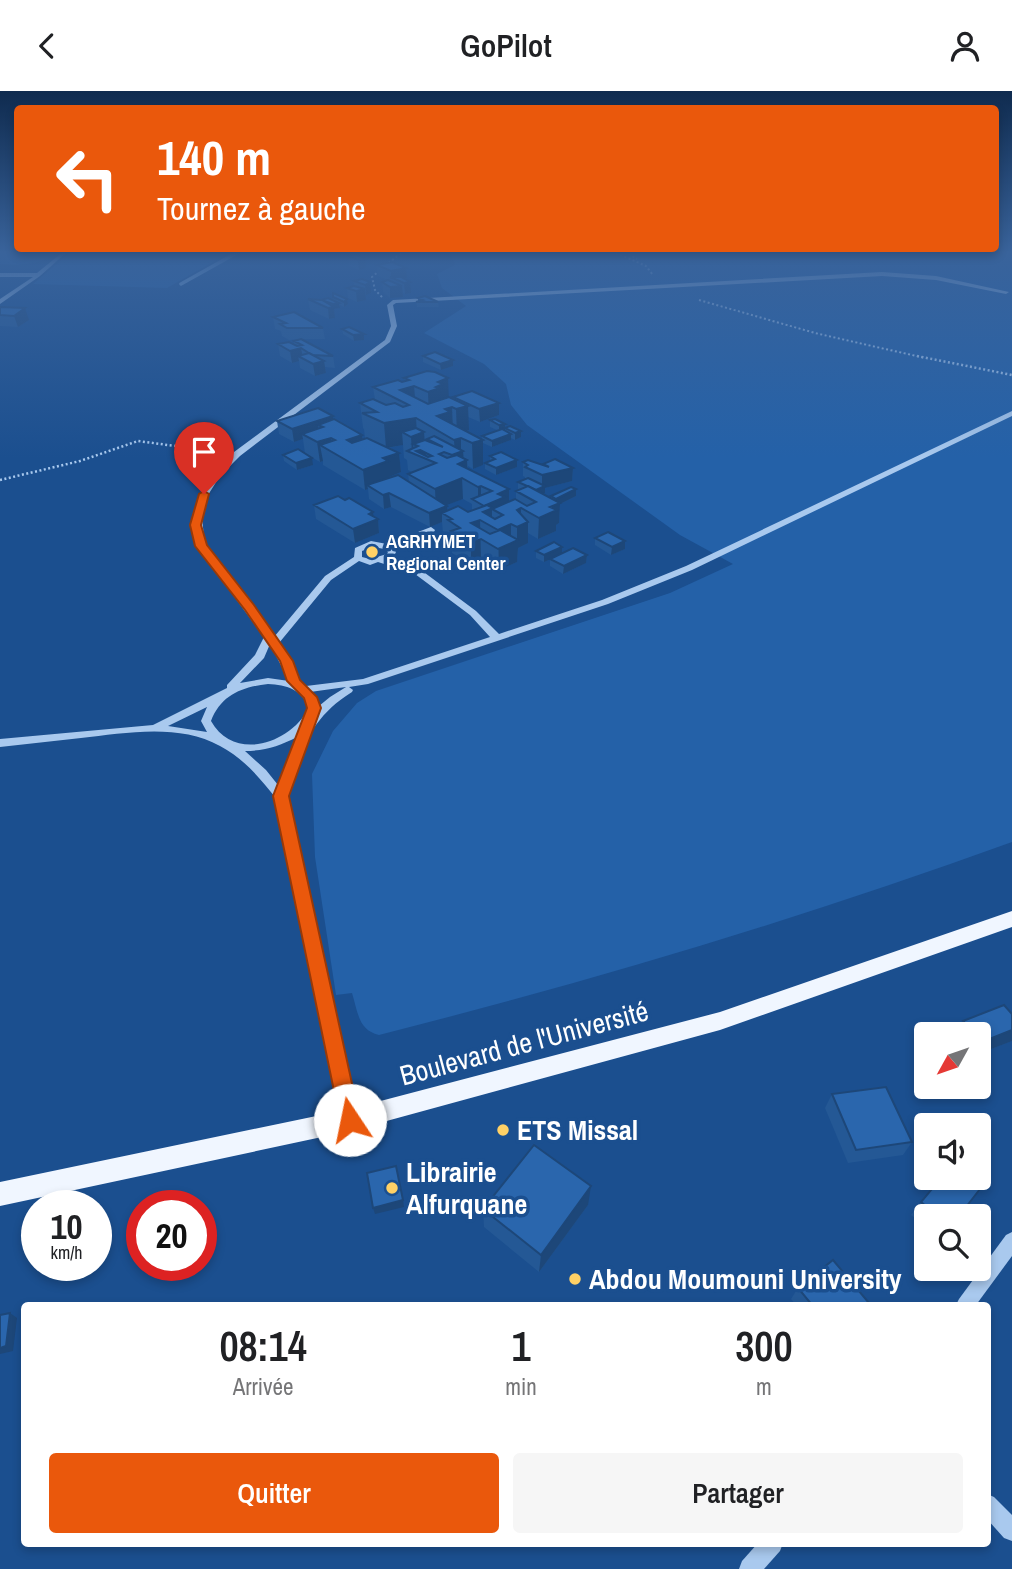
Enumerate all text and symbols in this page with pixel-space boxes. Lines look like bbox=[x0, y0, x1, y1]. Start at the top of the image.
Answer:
text: GoPilot bbox=[460, 24, 552, 67]
icon: back bbox=[28, 27, 66, 65]
icon: person bbox=[946, 27, 984, 65]
text: 140 m bbox=[157, 124, 271, 190]
icon: left bbox=[42, 133, 133, 224]
text: Tournez à gauche bbox=[157, 187, 366, 230]
pin bbox=[174, 422, 234, 494]
icon: arrive bbox=[185, 433, 223, 471]
place label: AGRHYMET Regional Center bbox=[386, 528, 505, 576]
marker: AGRHYMET Regional Center bbox=[364, 544, 380, 560]
street label: Boulevard de l'Université bbox=[396, 992, 652, 1094]
north arrow bbox=[914, 1022, 990, 1099]
map controls bbox=[914, 1022, 991, 1281]
position arrow bbox=[313, 1083, 387, 1157]
place label: ETS Missal bbox=[517, 1111, 638, 1149]
button: sound bbox=[914, 1113, 991, 1190]
marker: ETS Missal bbox=[495, 1122, 511, 1138]
place label: Librairie Alfurquane bbox=[406, 1153, 527, 1223]
marker: Librairie Alfurquane bbox=[384, 1180, 400, 1196]
speed limit sign: 20 bbox=[126, 1190, 217, 1281]
text: 10 bbox=[51, 1203, 82, 1250]
button: search bbox=[914, 1204, 991, 1281]
text: km/h bbox=[51, 1240, 83, 1265]
place label: Abdou Moumouni University bbox=[589, 1260, 902, 1298]
marker: Abdou Moumouni University bbox=[567, 1271, 583, 1287]
text: 08:14 bbox=[219, 1318, 307, 1374]
text: 1 bbox=[511, 1318, 531, 1374]
text: 300 bbox=[735, 1318, 793, 1374]
text: Arrivée bbox=[233, 1371, 294, 1402]
text: min bbox=[505, 1371, 537, 1402]
text: m bbox=[756, 1371, 772, 1402]
button: Quitter bbox=[49, 1453, 499, 1533]
button: Partager bbox=[513, 1453, 963, 1533]

